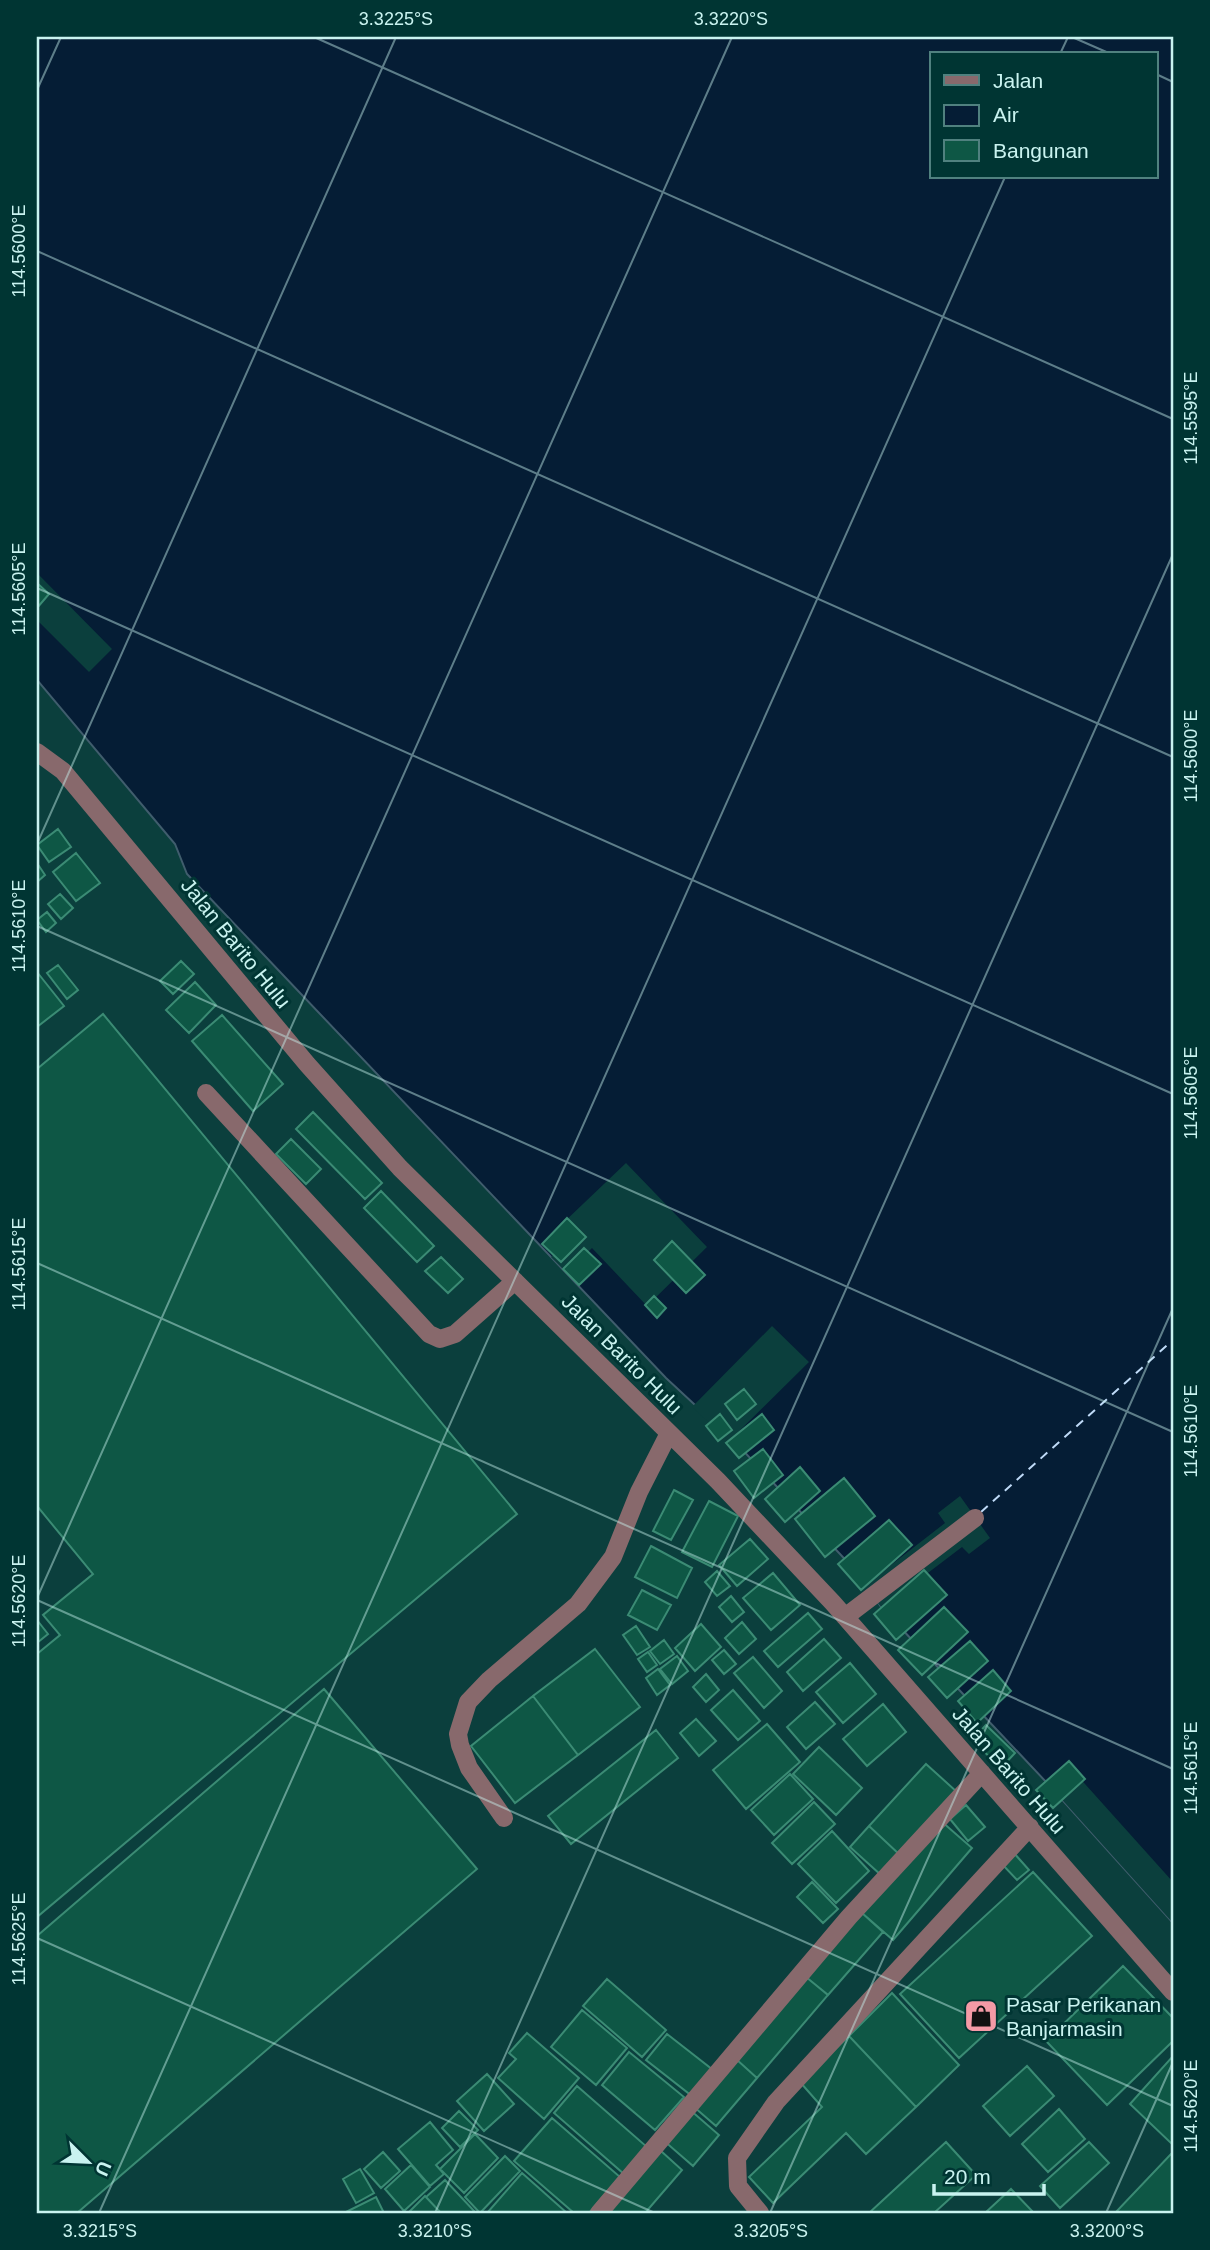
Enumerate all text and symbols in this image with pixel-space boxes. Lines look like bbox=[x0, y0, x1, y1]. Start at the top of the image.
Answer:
text: 3.3225°S bbox=[359, 9, 433, 29]
text: 3.3220°S bbox=[694, 9, 768, 29]
legend bbox=[930, 52, 1158, 178]
text: Jalan bbox=[993, 69, 1043, 92]
text: Air bbox=[993, 103, 1019, 126]
text: Bangunan bbox=[993, 139, 1089, 162]
text: 114.5600°E bbox=[9, 205, 29, 297]
text: 114.5595°E bbox=[1181, 372, 1201, 464]
text: 114.5605°E bbox=[9, 543, 29, 635]
text: 114.5600°E bbox=[1181, 710, 1201, 802]
street label: Jalan Barito Hulu bbox=[177, 874, 295, 1012]
text: 114.5610°E bbox=[9, 880, 29, 972]
text: 114.5605°E bbox=[1181, 1047, 1201, 1139]
text: 114.5615°E bbox=[9, 1218, 29, 1310]
street label: Jalan Barito Hulu bbox=[557, 1289, 687, 1419]
text: 114.5610°E bbox=[1181, 1385, 1201, 1477]
text: 114.5620°E bbox=[9, 1555, 29, 1647]
street label: Jalan Barito Hulu bbox=[948, 1702, 1070, 1838]
text: 114.5615°E bbox=[1181, 1722, 1201, 1814]
text: 114.5625°E bbox=[9, 1893, 29, 1985]
place label: Pasar Perikanan Banjarmasin bbox=[1006, 1993, 1161, 2040]
shop icon: Pasar Perikanan Banjarmasin bbox=[962, 1997, 1000, 2035]
text: 114.5620°E bbox=[1181, 2060, 1201, 2152]
north arrow bbox=[52, 2128, 122, 2198]
scale bar bbox=[934, 2152, 1044, 2196]
text: U bbox=[91, 2158, 115, 2179]
text: 20 m bbox=[944, 2165, 991, 2188]
text: 3.3215°S bbox=[63, 2221, 137, 2241]
text: 3.3210°S bbox=[398, 2221, 472, 2241]
text: 3.3205°S bbox=[734, 2221, 808, 2241]
text: 3.3200°S bbox=[1070, 2221, 1144, 2241]

